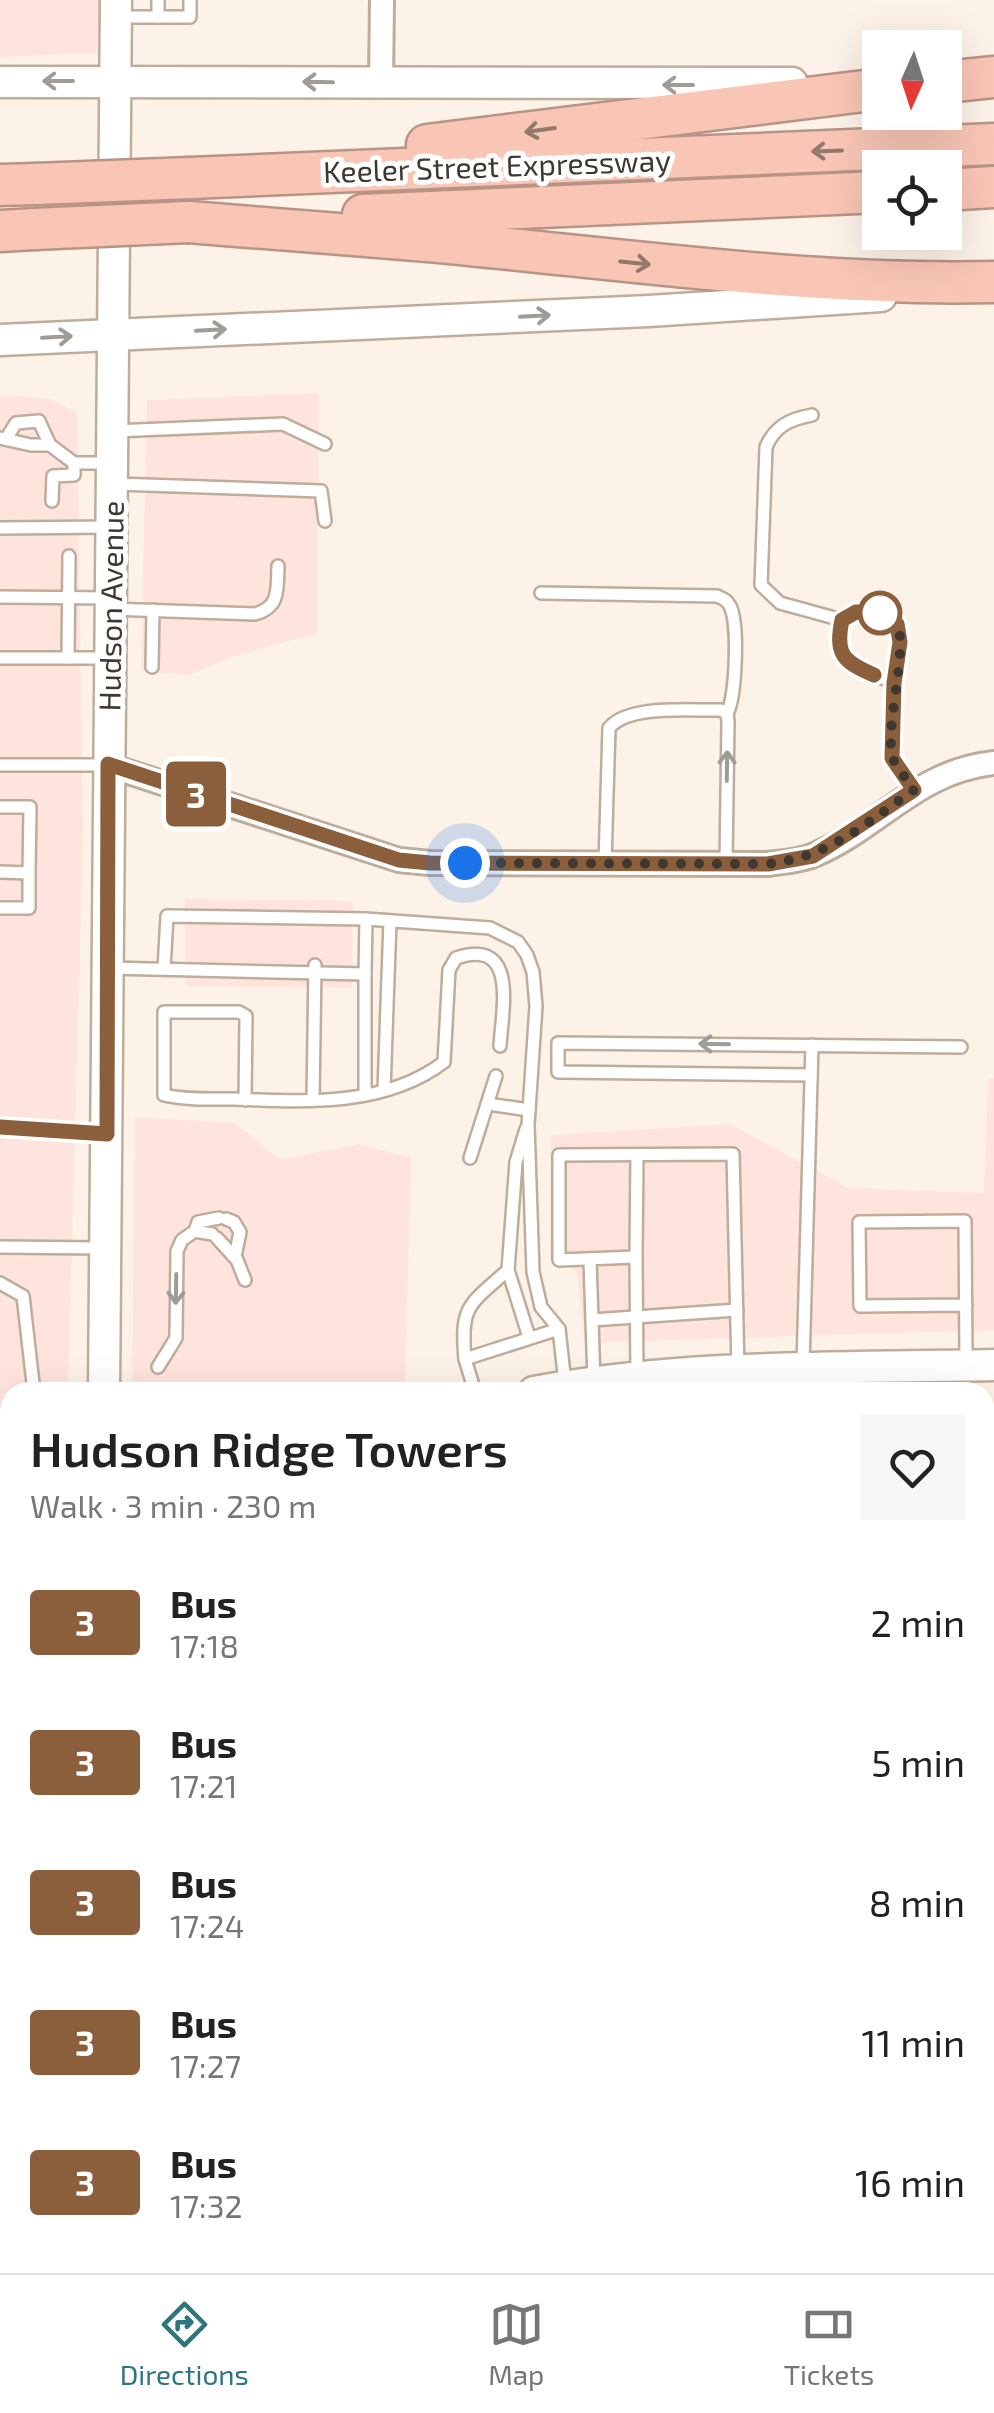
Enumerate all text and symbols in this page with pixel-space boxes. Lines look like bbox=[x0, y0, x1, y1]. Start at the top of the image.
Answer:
north arrow bbox=[862, 30, 962, 130]
map controls bbox=[862, 30, 962, 250]
one-way arrow bbox=[42, 72, 74, 91]
one-way arrow bbox=[302, 73, 334, 92]
one-way arrow bbox=[662, 76, 694, 94]
one-way arrow bbox=[524, 121, 557, 139]
street label: Keeler Street Expressway bbox=[322, 141, 672, 189]
one-way arrow bbox=[811, 142, 843, 161]
button: locate bbox=[862, 150, 962, 250]
one-way arrow bbox=[618, 254, 650, 273]
one-way arrow bbox=[519, 306, 551, 325]
one-way arrow bbox=[194, 320, 226, 339]
one-way arrow bbox=[40, 327, 72, 346]
street label: Hudson Avenue bbox=[90, 500, 130, 712]
unlabelled marker bbox=[859, 592, 901, 634]
one-way arrow bbox=[718, 751, 737, 783]
line badge: 3 bbox=[164, 762, 228, 826]
text: 3 bbox=[186, 773, 206, 815]
your location bbox=[440, 838, 490, 888]
one-way arrow bbox=[699, 1034, 732, 1054]
one-way arrow bbox=[167, 1272, 186, 1304]
button: heart bbox=[860, 1415, 965, 1520]
text: Hudson Ridge Towers bbox=[30, 1419, 508, 1477]
text: Walk · 3 min · 230 m bbox=[30, 1486, 316, 1524]
text: Bus bbox=[170, 1580, 237, 1626]
text: 2 min bbox=[870, 1599, 965, 1645]
text: 3 bbox=[75, 1601, 95, 1643]
text: 17:18 bbox=[170, 1626, 239, 1664]
text: Bus bbox=[170, 1720, 237, 1766]
text: 5 min bbox=[871, 1739, 965, 1785]
text: 3 bbox=[75, 1741, 95, 1783]
text: 17:21 bbox=[170, 1766, 237, 1804]
text: Bus bbox=[170, 1860, 237, 1906]
text: 8 min bbox=[869, 1879, 965, 1925]
text: 3 bbox=[75, 1881, 95, 1923]
text: 17:24 bbox=[170, 1906, 244, 1944]
text: Bus bbox=[170, 2000, 237, 2046]
text: 11 min bbox=[861, 2019, 965, 2065]
text: 3 bbox=[75, 2021, 95, 2063]
text: 17:27 bbox=[170, 2046, 241, 2084]
text: Bus bbox=[170, 2140, 237, 2186]
text: 16 min bbox=[855, 2159, 965, 2205]
text: 3 bbox=[75, 2161, 95, 2203]
text: 17:32 bbox=[170, 2186, 242, 2224]
tab: Directions bbox=[120, 2297, 249, 2391]
tab: Map bbox=[488, 2297, 544, 2391]
tab: Tickets bbox=[784, 2297, 874, 2391]

